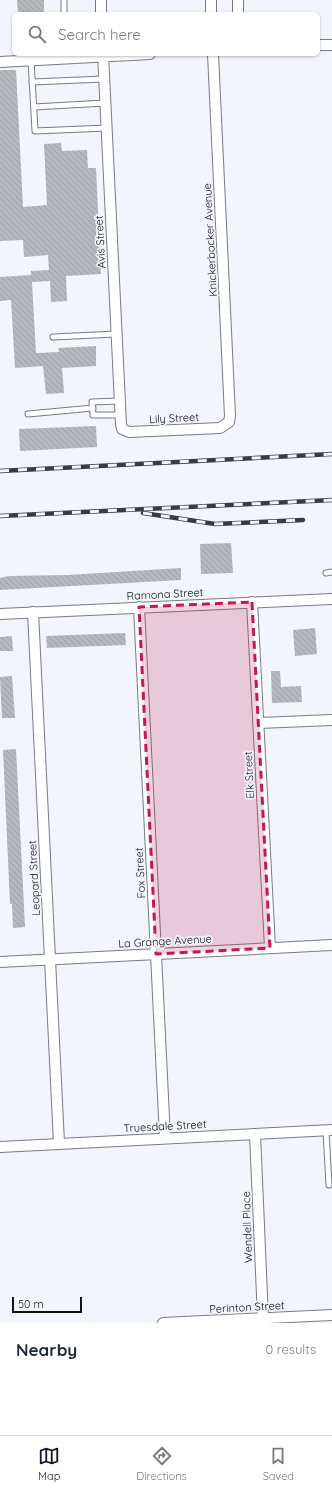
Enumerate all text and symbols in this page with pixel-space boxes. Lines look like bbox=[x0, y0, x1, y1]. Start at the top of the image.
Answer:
search box bbox=[12, 12, 320, 56]
icon: search bbox=[26, 23, 48, 45]
text: Search here bbox=[58, 25, 141, 44]
street label: Knickerbocker Avenue bbox=[200, 183, 220, 297]
street label: Avis Street bbox=[92, 215, 108, 269]
street label: Lily Street bbox=[149, 410, 200, 426]
street label: Ramona Street bbox=[126, 585, 204, 603]
street label: Elk Street bbox=[241, 751, 257, 799]
street label: Leopard Street bbox=[25, 840, 43, 916]
street label: Fox Street bbox=[132, 847, 148, 899]
street label: La Grange Avenue bbox=[118, 932, 212, 950]
street label: Truesdale Street bbox=[123, 1117, 207, 1135]
street label: Wendell Place bbox=[239, 1191, 255, 1263]
scale bar bbox=[12, 1295, 82, 1314]
text: 50 m bbox=[18, 1297, 44, 1311]
street label: Perinton Street bbox=[209, 1298, 285, 1316]
text: Nearby bbox=[16, 1339, 77, 1360]
text: 0 results bbox=[265, 1341, 316, 1357]
tab: Map bbox=[38, 1445, 60, 1483]
tab: Directions bbox=[136, 1445, 187, 1483]
tab: Saved bbox=[263, 1445, 294, 1483]

